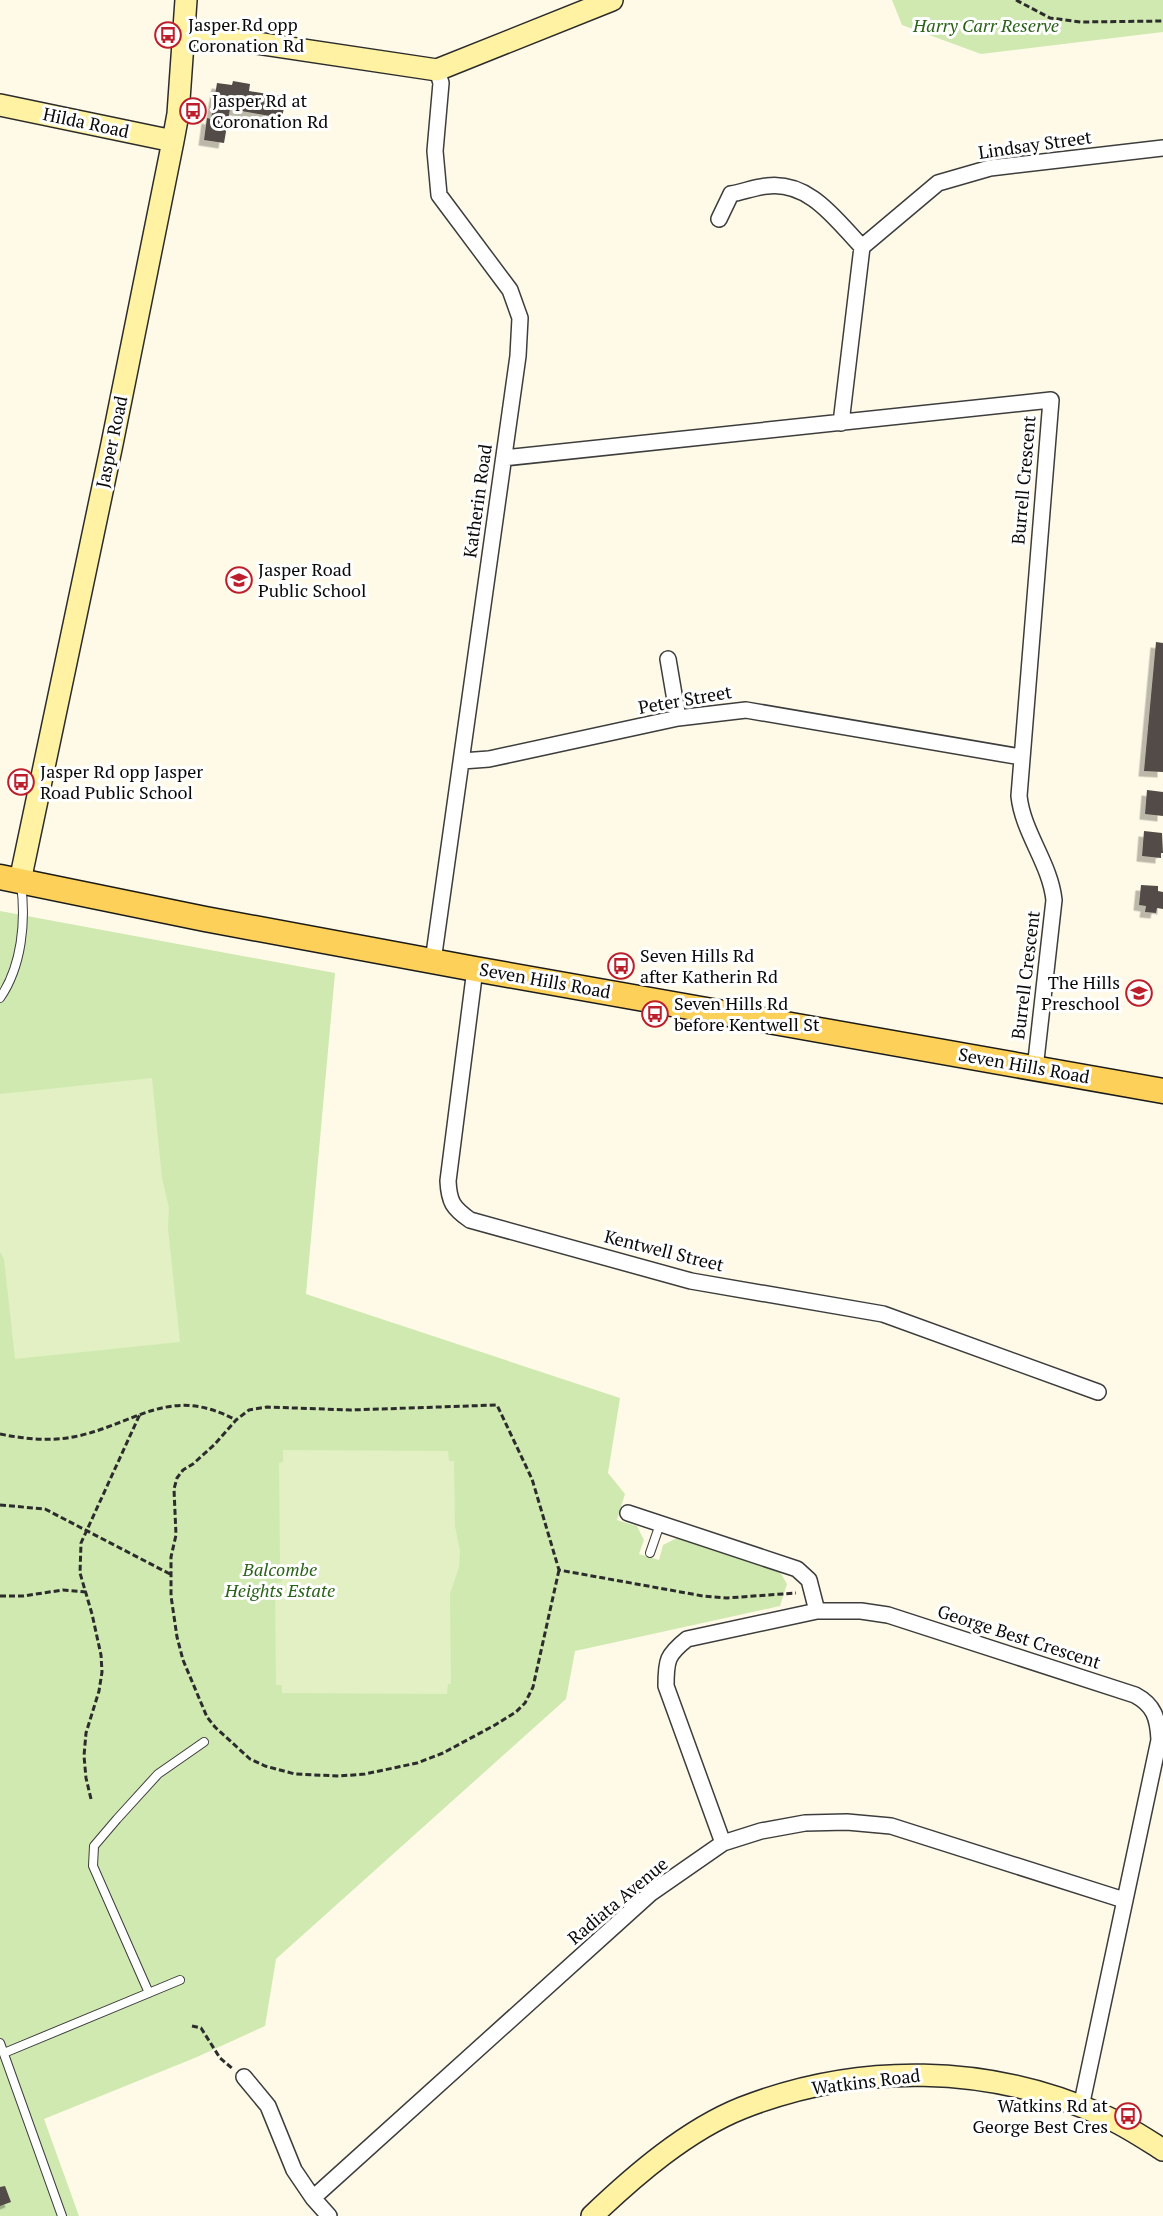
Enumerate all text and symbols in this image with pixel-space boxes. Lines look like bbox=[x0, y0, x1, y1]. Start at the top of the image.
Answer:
place label: Jasper Rd opp Coronation Rd bbox=[188, 12, 304, 57]
park label: Harry Carr Reserve bbox=[912, 13, 1059, 37]
bus stop icon: Jasper Rd opp Coronation Rd bbox=[153, 20, 183, 50]
place label: Jasper Rd at Coronation Rd bbox=[212, 88, 328, 133]
bus stop icon: Jasper Rd at Coronation Rd bbox=[178, 96, 208, 126]
street label: Hilda Road bbox=[41, 101, 132, 143]
street label: Lindsay Street bbox=[977, 124, 1093, 164]
street label: Jasper Road bbox=[90, 393, 133, 490]
street label: Burrell Crescent bbox=[1005, 414, 1041, 545]
street label: Katherin Road bbox=[457, 442, 497, 559]
place label: Jasper Road Public School bbox=[258, 557, 366, 602]
school or university icon: Jasper Road Public School bbox=[224, 565, 254, 595]
street label: Peter Street bbox=[636, 679, 734, 719]
place label: Jasper Rd opp Jasper Road Public School bbox=[40, 759, 203, 804]
bus stop icon: Jasper Rd opp Jasper Road Public School bbox=[6, 767, 36, 797]
street label: Burrell Crescent bbox=[1005, 909, 1045, 1041]
place label: Seven Hills Rd after Katherin Rd bbox=[640, 943, 778, 988]
bus stop icon: Seven Hills Rd after Katherin Rd bbox=[606, 951, 636, 981]
street label: Seven Hills Road bbox=[478, 957, 613, 1003]
place label: The Hills Preschool bbox=[1041, 970, 1120, 1015]
school or university icon: The Hills Preschool bbox=[1124, 978, 1154, 1008]
place label: Seven Hills Rd before Kentwell St bbox=[674, 991, 820, 1036]
bus stop icon: Seven Hills Rd before Kentwell St bbox=[640, 999, 670, 1029]
street label: Seven Hills Road bbox=[957, 1042, 1092, 1088]
street label: Kentwell Street bbox=[602, 1224, 727, 1277]
park label: Balcombe Heights Estate bbox=[224, 1557, 335, 1602]
street label: George Best Crescent bbox=[935, 1598, 1104, 1674]
street label: Radiata Avenue bbox=[562, 1851, 672, 1949]
street label: Watkins Road bbox=[810, 2062, 922, 2100]
place label: Watkins Rd at George Best Cres bbox=[972, 2093, 1108, 2138]
bus stop icon: Watkins Rd at George Best Cres bbox=[1113, 2101, 1143, 2131]

